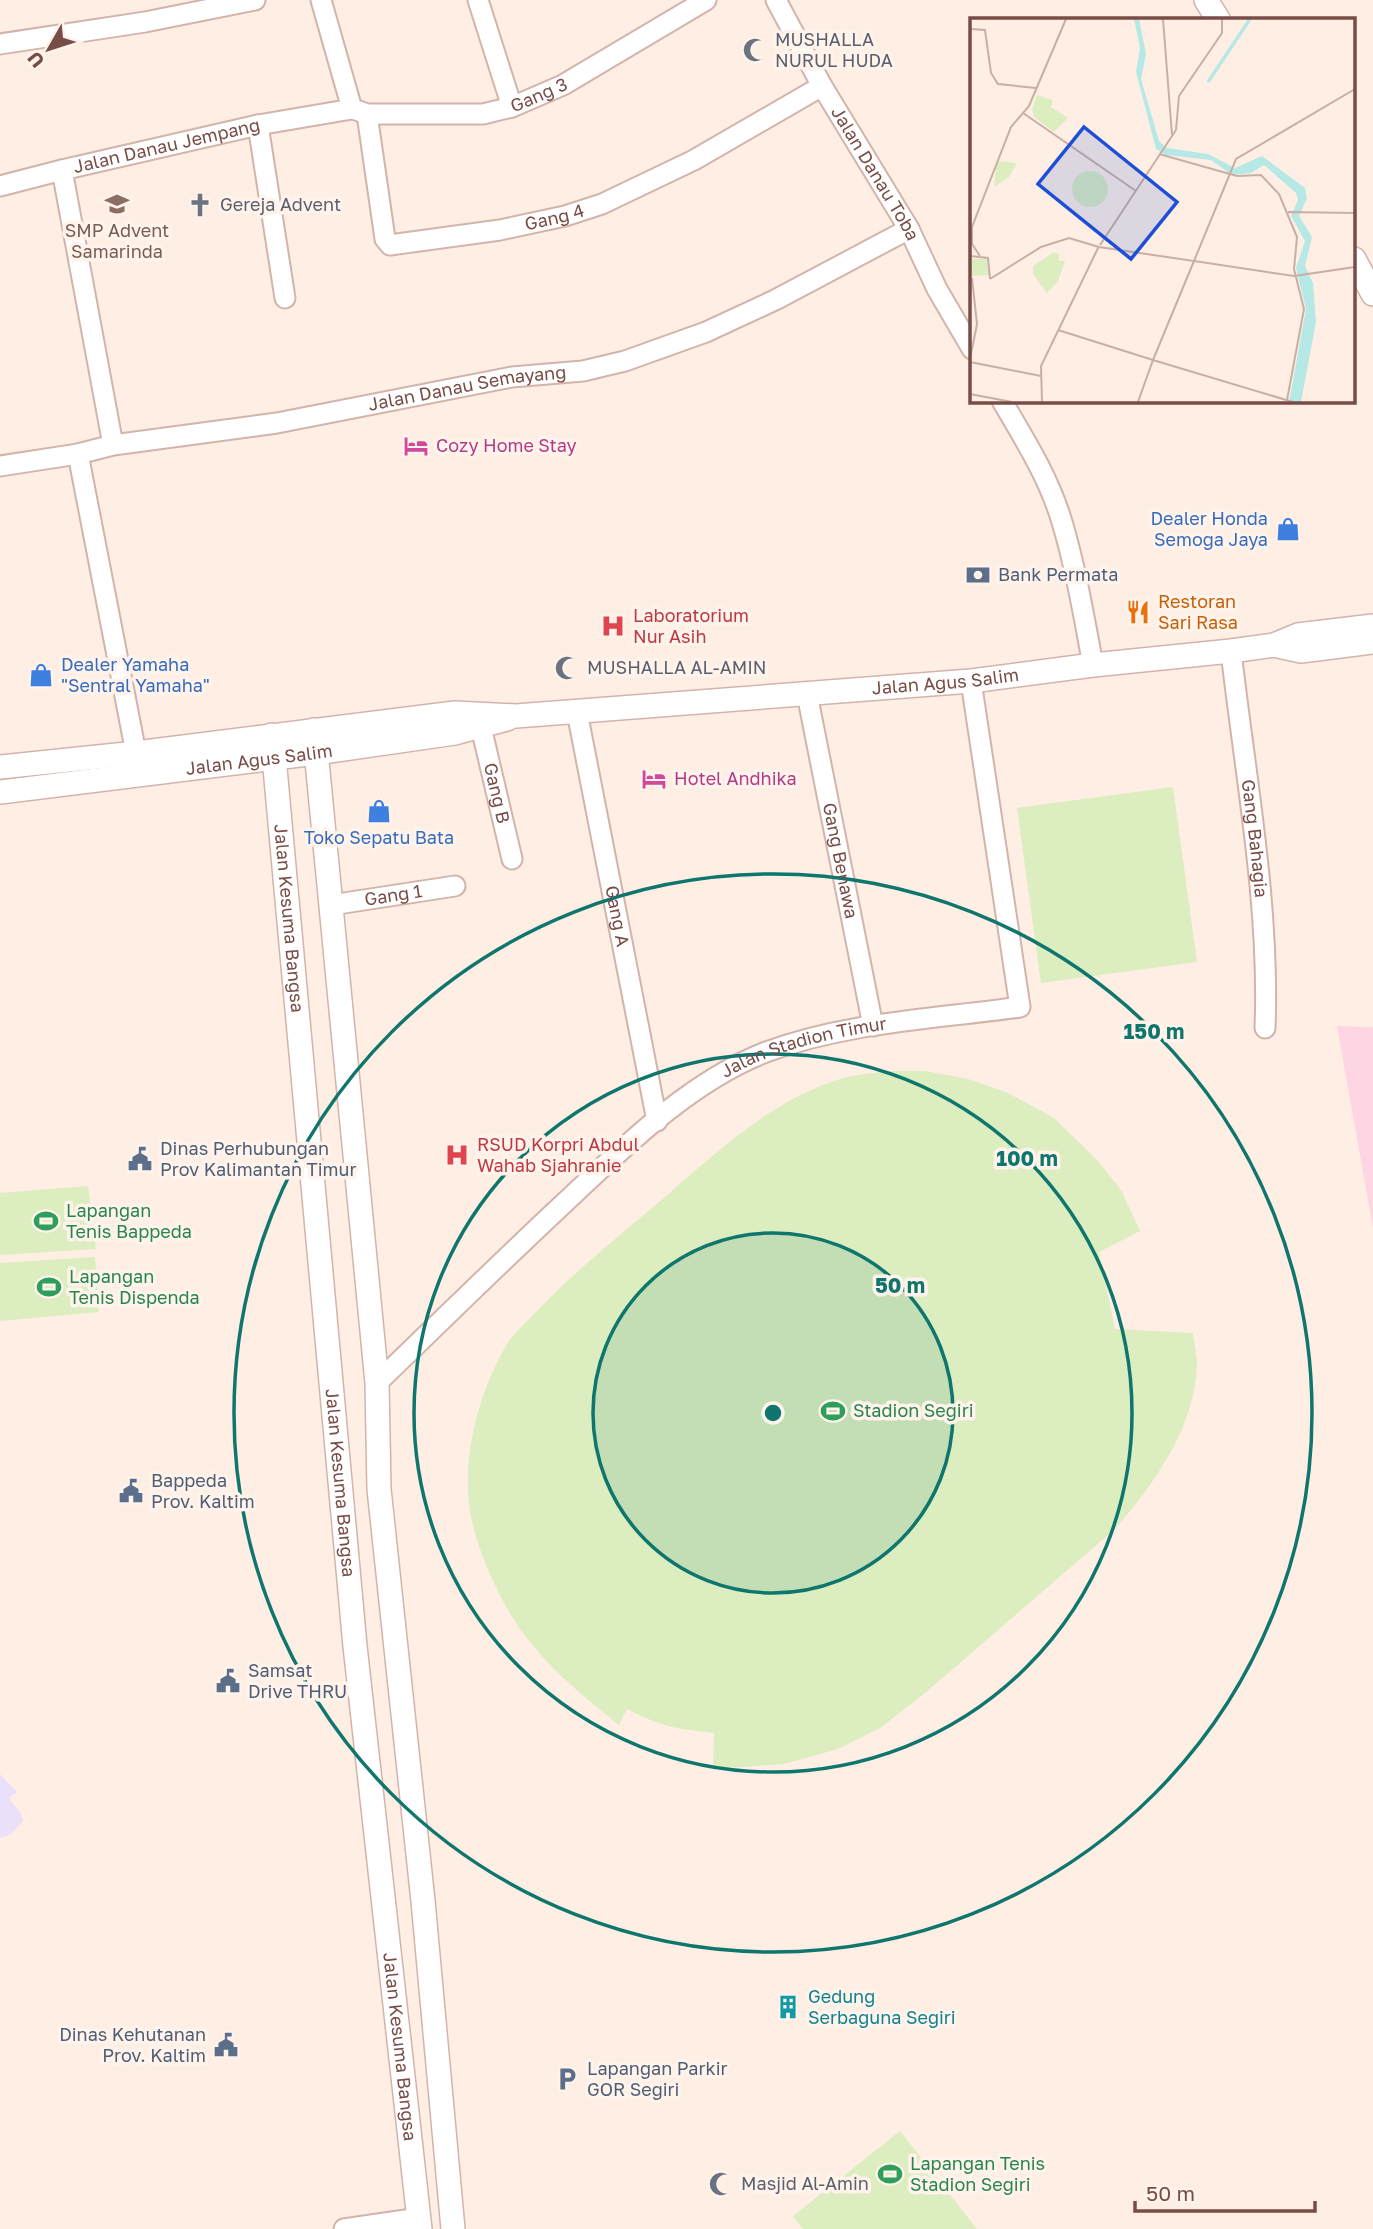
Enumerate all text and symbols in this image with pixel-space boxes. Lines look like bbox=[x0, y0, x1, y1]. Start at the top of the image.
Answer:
north arrow bbox=[14, 14, 84, 84]
inset map bbox=[970, 18, 1356, 402]
place label: MUSHALLA NURUL HUDA bbox=[775, 28, 893, 71]
mosque icon: MUSHALLA NURUL HUDA bbox=[741, 36, 769, 64]
text: U bbox=[22, 47, 49, 73]
street label: Gang 3 bbox=[507, 72, 571, 116]
street label: Jalan Danau Toba bbox=[827, 102, 925, 244]
street label: Jalan Danau Jempang bbox=[71, 113, 262, 177]
school or university icon: SMP Advent Samarinda bbox=[103, 190, 131, 218]
church icon: Gereja Advent bbox=[186, 191, 214, 219]
place label: Gereja Advent bbox=[220, 193, 341, 215]
street label: Gang 4 bbox=[523, 199, 587, 234]
place label: SMP Advent Samarinda bbox=[65, 219, 169, 262]
street label: Jalan Danau Semayang bbox=[366, 360, 567, 415]
hotel icon: Cozy Home Stay bbox=[402, 432, 430, 460]
place label: Cozy Home Stay bbox=[436, 434, 577, 456]
place label: Dealer Honda Semoga Jaya bbox=[1150, 507, 1268, 550]
shop icon: Dealer Honda Semoga Jaya bbox=[1274, 515, 1302, 543]
bank icon: Bank Permata bbox=[964, 561, 992, 589]
place label: Bank Permata bbox=[998, 563, 1118, 585]
place label: Restoran Sari Rasa bbox=[1158, 590, 1238, 633]
restaurant icon: Restoran Sari Rasa bbox=[1124, 598, 1152, 626]
place label: Laboratorium Nur Asih bbox=[633, 604, 749, 647]
hospital icon: Laboratorium Nur Asih bbox=[599, 612, 627, 640]
place label: Dealer Yamaha "Sentral Yamaha" bbox=[61, 653, 210, 696]
mosque icon: MUSHALLA AL-AMIN bbox=[553, 654, 581, 682]
place label: MUSHALLA AL-AMIN bbox=[587, 656, 767, 678]
shop icon: Dealer Yamaha "Sentral Yamaha" bbox=[27, 661, 55, 689]
street label: Jalan Agus Salim bbox=[871, 663, 1020, 699]
street label: Jalan Agus Salim bbox=[184, 739, 334, 779]
street label: Gang B bbox=[480, 760, 515, 825]
hotel icon: Hotel Andhika bbox=[640, 765, 668, 793]
place label: Hotel Andhika bbox=[674, 767, 797, 789]
street label: Gang Bahagia bbox=[1238, 778, 1273, 899]
shop icon: Toko Sepatu Bata bbox=[365, 797, 393, 825]
street label: Gang Benawa bbox=[819, 801, 863, 920]
street label: Jalan Kesuma Bangsa bbox=[270, 823, 309, 1013]
place label: Toko Sepatu Bata bbox=[304, 826, 454, 848]
street label: Gang 1 bbox=[363, 879, 424, 910]
street label: Gang A bbox=[601, 884, 635, 948]
street label: Jalan Stadion Timur bbox=[717, 1012, 888, 1082]
text: 150 m bbox=[1124, 1018, 1184, 1044]
place label: RSUD Korpri Abdul Wahab Sjahranie bbox=[477, 1133, 639, 1176]
place label: Dinas Perhubungan Prov Kalimantan Timur bbox=[160, 1137, 356, 1180]
hospital icon: RSUD Korpri Abdul Wahab Sjahranie bbox=[443, 1141, 471, 1169]
public building icon: Dinas Perhubungan Prov Kalimantan Timur bbox=[126, 1145, 154, 1173]
text: 100 m bbox=[996, 1145, 1058, 1171]
place label: Lapangan Tenis Bappeda bbox=[66, 1199, 192, 1242]
sports icon: Lapangan Tenis Bappeda bbox=[32, 1207, 60, 1235]
place label: Lapangan Tenis Dispenda bbox=[69, 1265, 200, 1308]
text: 50 m bbox=[875, 1272, 925, 1298]
sports icon: Lapangan Tenis Dispenda bbox=[35, 1273, 63, 1301]
street label: Jalan Kesuma Bangsa bbox=[322, 1388, 361, 1578]
sports icon: Stadion Segiri bbox=[819, 1397, 847, 1425]
place label: Stadion Segiri bbox=[853, 1399, 974, 1421]
centre of rings bbox=[761, 1401, 785, 1425]
place label: Bappeda Prov. Kaltim bbox=[151, 1469, 255, 1512]
public building icon: Bappeda Prov. Kaltim bbox=[117, 1477, 145, 1505]
place label: Samsat Drive THRU bbox=[248, 1659, 347, 1702]
public building icon: Samsat Drive THRU bbox=[214, 1667, 242, 1695]
street label: Jalan Kesuma Bangsa bbox=[379, 1951, 422, 2142]
place label: Gedung Serbaguna Segiri bbox=[808, 1985, 956, 2028]
building icon: Gedung Serbaguna Segiri bbox=[774, 1993, 802, 2021]
place label: Dinas Kehutanan Prov. Kaltim bbox=[59, 2023, 206, 2066]
public building icon: Dinas Kehutanan Prov. Kaltim bbox=[212, 2031, 240, 2059]
place label: Lapangan Parkir GOR Segiri bbox=[587, 2057, 728, 2100]
parking icon: Lapangan Parkir GOR Segiri bbox=[553, 2065, 581, 2093]
place label: Lapangan Tenis Stadion Segiri bbox=[910, 2152, 1045, 2195]
sports icon: Lapangan Tenis Stadion Segiri bbox=[876, 2160, 904, 2188]
mosque icon: Masjid Al-Amin bbox=[707, 2170, 735, 2198]
scale bar bbox=[1135, 2170, 1315, 2214]
place label: Masjid Al-Amin bbox=[741, 2172, 869, 2194]
text: 50 m bbox=[1146, 2180, 1195, 2206]

